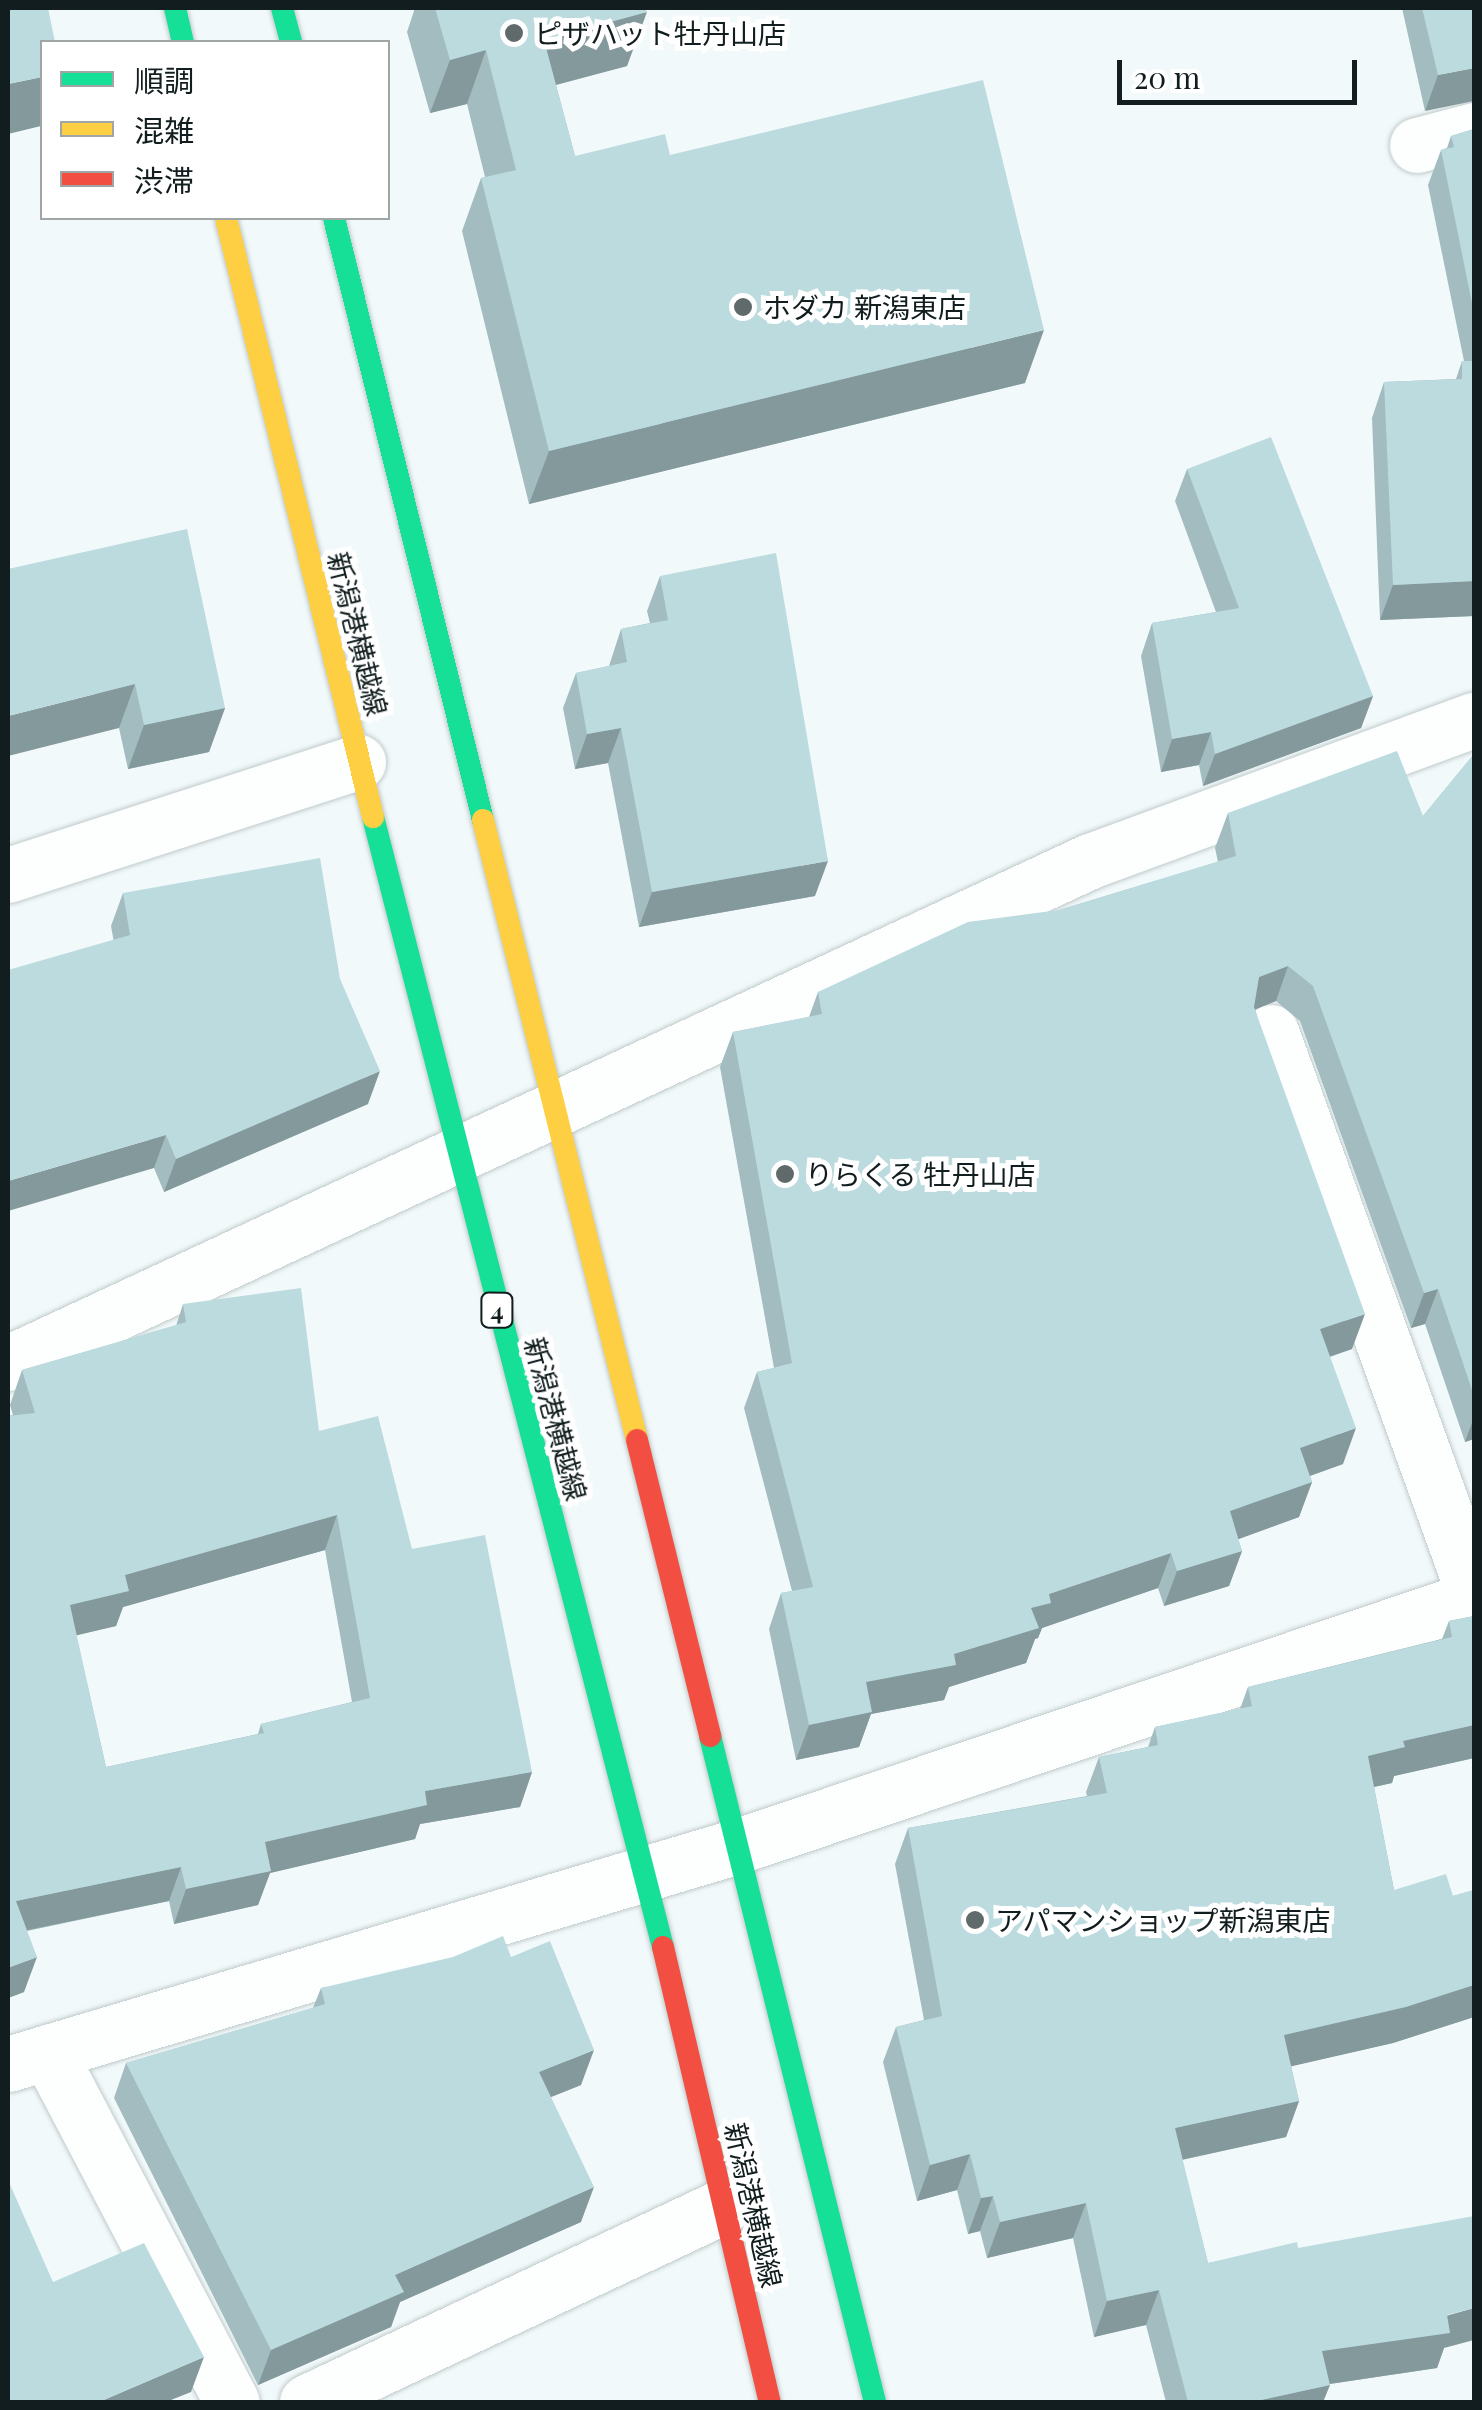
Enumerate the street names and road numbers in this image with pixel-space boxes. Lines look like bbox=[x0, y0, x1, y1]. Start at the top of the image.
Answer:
street label: 新潟港横越線 bbox=[321, 548, 395, 720]
road number: 4 bbox=[480, 1290, 514, 1330]
street label: 新潟港横越線 bbox=[518, 1334, 594, 1504]
street label: 新潟港横越線 bbox=[719, 2119, 789, 2291]

